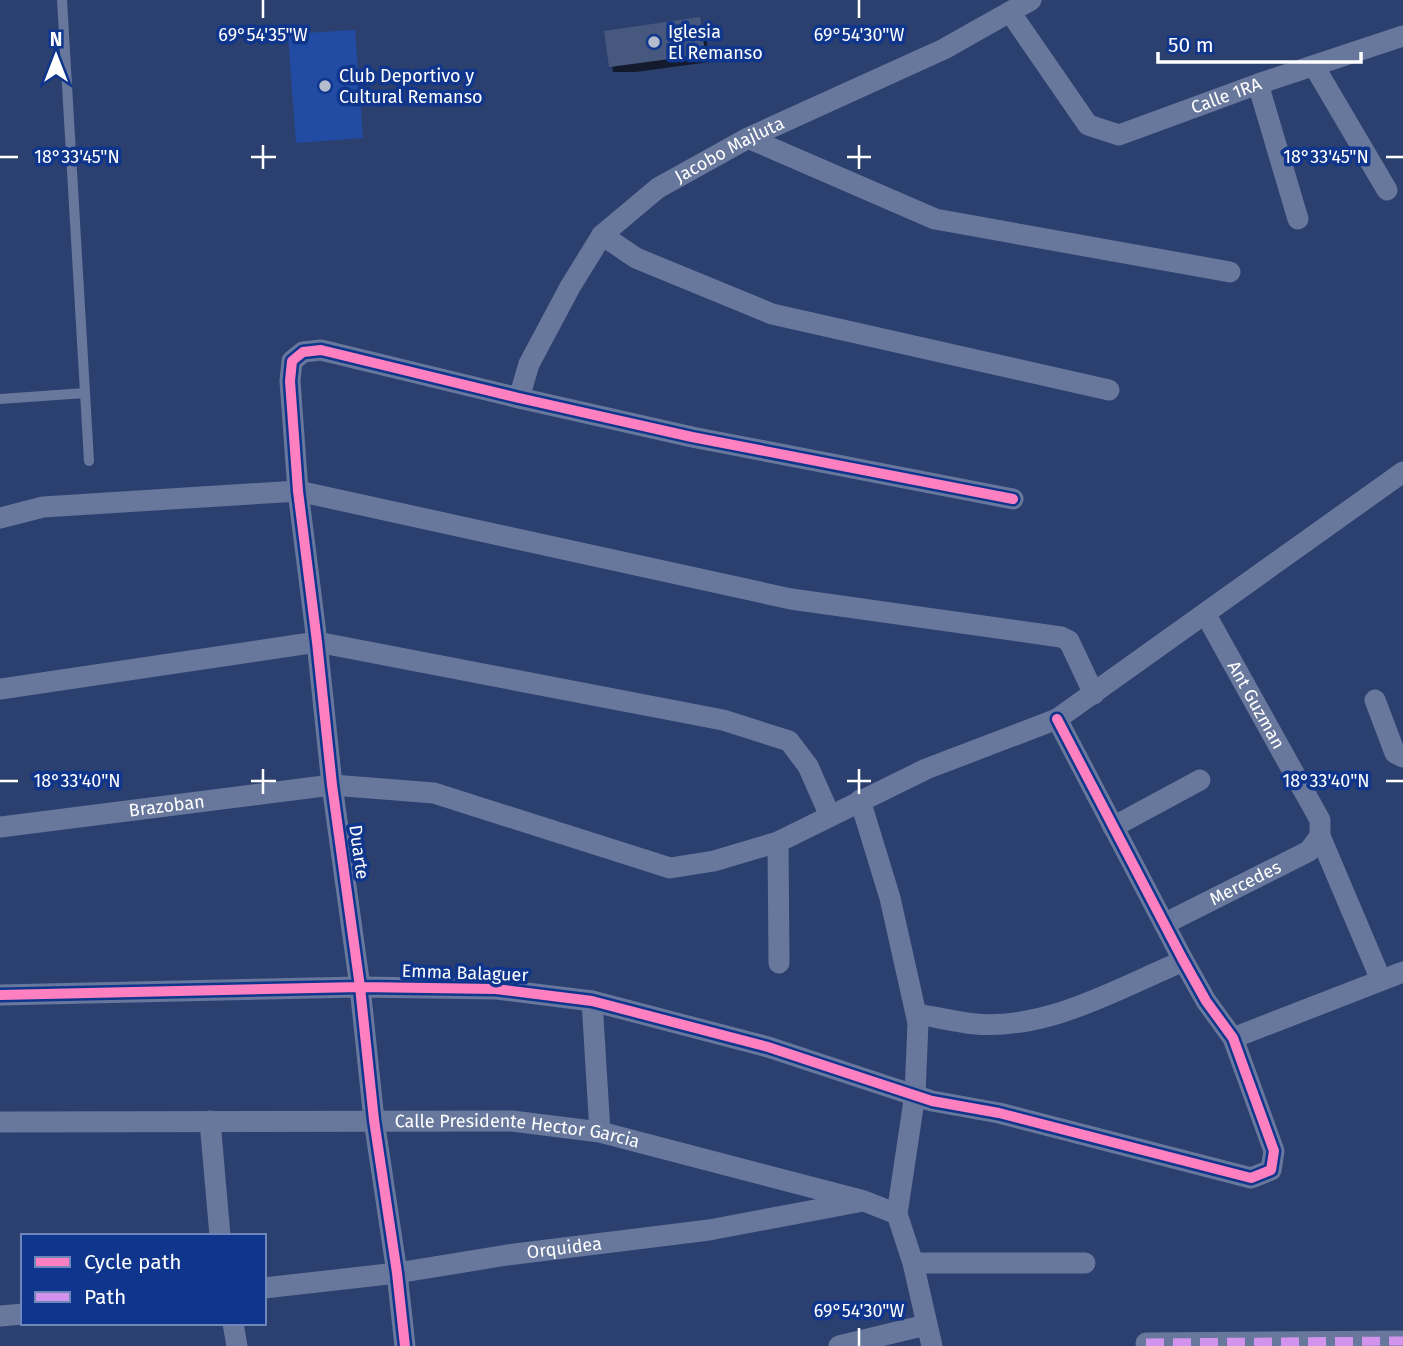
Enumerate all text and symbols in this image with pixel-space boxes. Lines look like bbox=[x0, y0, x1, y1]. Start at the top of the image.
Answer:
north arrow bbox=[21, 21, 91, 91]
place label: Iglesia El Remanso bbox=[668, 21, 763, 64]
scale bar bbox=[1158, 21, 1361, 65]
text: 69°54'35"W bbox=[218, 24, 308, 46]
text: 69°54'30"W bbox=[814, 24, 904, 46]
text: N bbox=[50, 28, 62, 51]
text: 50 m bbox=[1168, 32, 1214, 58]
marker: Iglesia El Remanso bbox=[646, 34, 662, 50]
place label: Club Deportivo y Cultural Remanso bbox=[339, 65, 483, 108]
street label: Calle 1RA bbox=[1188, 72, 1265, 119]
marker: Club Deportivo y Cultural Remanso bbox=[317, 78, 333, 94]
street label: Jacobo Majluta bbox=[671, 112, 788, 188]
text: 18°33'45"N bbox=[34, 146, 120, 168]
text: 18°33'45"N bbox=[1283, 146, 1369, 168]
street label: Ant Guzman bbox=[1223, 657, 1289, 753]
text: 18°33'40"N bbox=[33, 770, 121, 792]
text: 18°33'40"N bbox=[1282, 770, 1370, 792]
street label: Brazoban bbox=[127, 790, 206, 822]
street label: Duarte bbox=[344, 823, 374, 881]
street label: Mercedes bbox=[1206, 856, 1285, 910]
street label: Emma Balaguer bbox=[401, 960, 529, 986]
street label: Calle Presidente Hector Garcia bbox=[395, 1110, 642, 1153]
street label: Orquidea bbox=[525, 1232, 603, 1263]
legend bbox=[21, 1234, 266, 1325]
text: Cycle path bbox=[84, 1249, 182, 1275]
text: Path bbox=[84, 1284, 126, 1310]
text: 69°54'30"W bbox=[814, 1300, 904, 1322]

